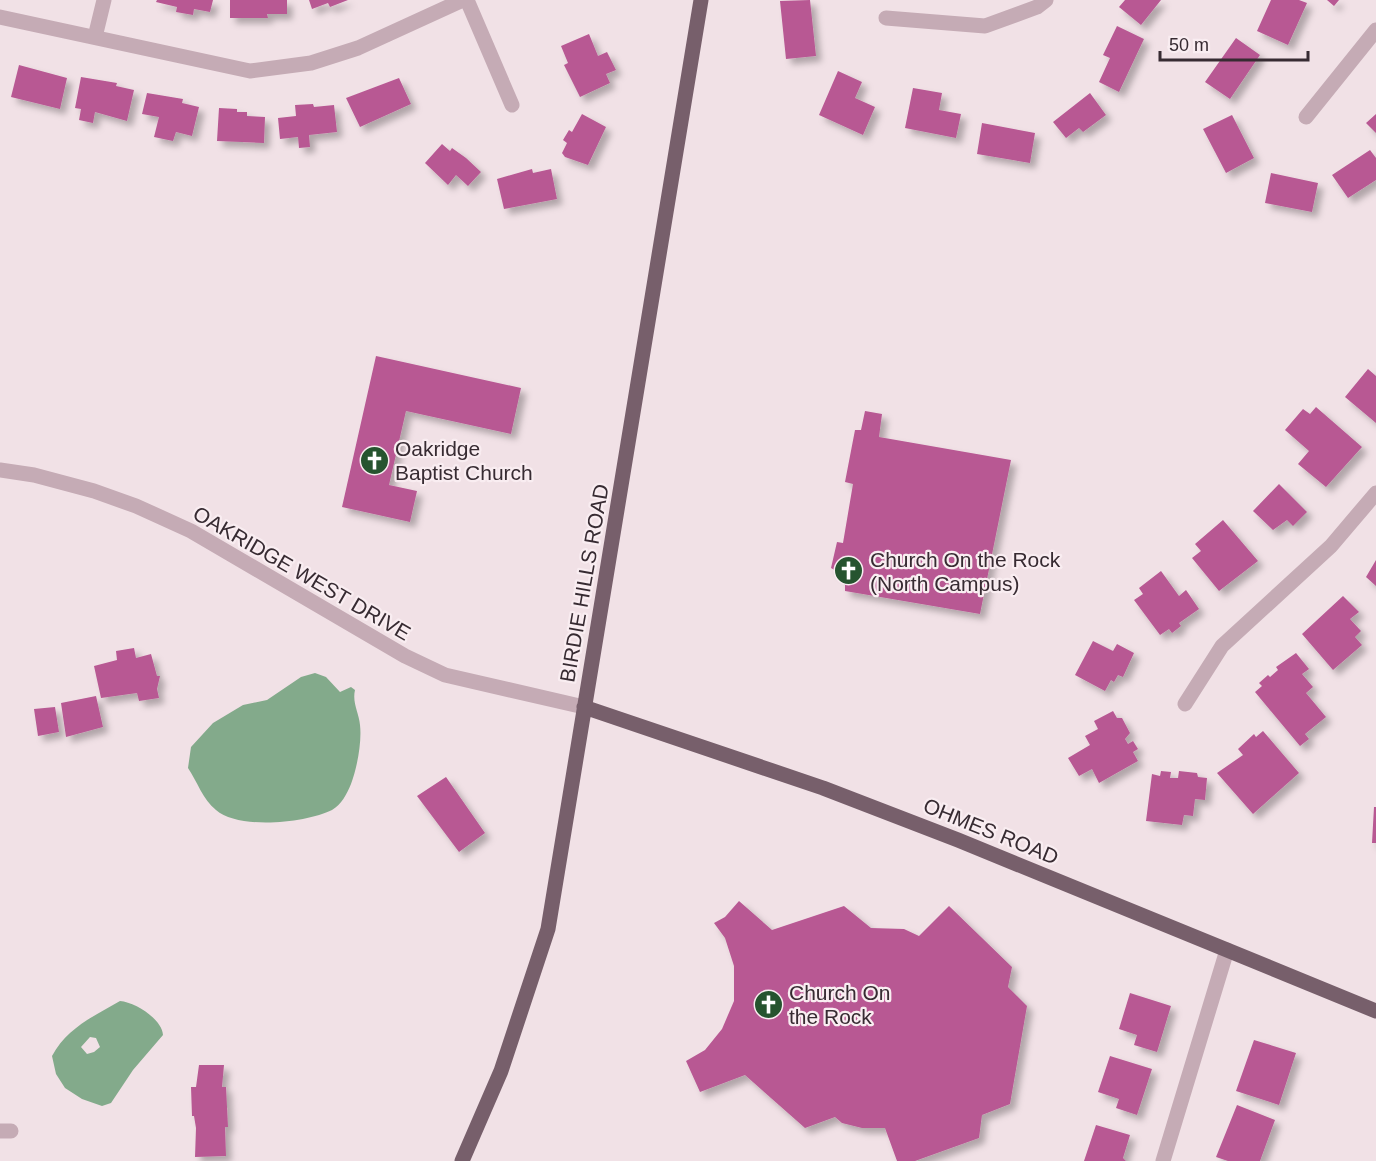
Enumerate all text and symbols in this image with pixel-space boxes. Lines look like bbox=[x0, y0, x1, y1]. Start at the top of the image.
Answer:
scale bar bbox=[1160, 24, 1308, 62]
text: 50 m bbox=[1169, 35, 1209, 55]
place label: Oakridge Baptist Church bbox=[395, 437, 533, 484]
church icon: Oakridge Baptist Church bbox=[358, 444, 390, 476]
street label: BIRDIE HILLS ROAD bbox=[555, 482, 613, 684]
street label: OAKRIDGE WEST DRIVE bbox=[189, 501, 415, 645]
place label: Church On the Rock (North Campus) bbox=[870, 548, 1061, 595]
church icon: Church On the Rock (North Campus) bbox=[833, 555, 865, 587]
street label: OHMES ROAD bbox=[920, 793, 1062, 869]
place label: Church On the Rock bbox=[789, 981, 891, 1028]
church icon: Church On the Rock bbox=[752, 988, 784, 1020]

